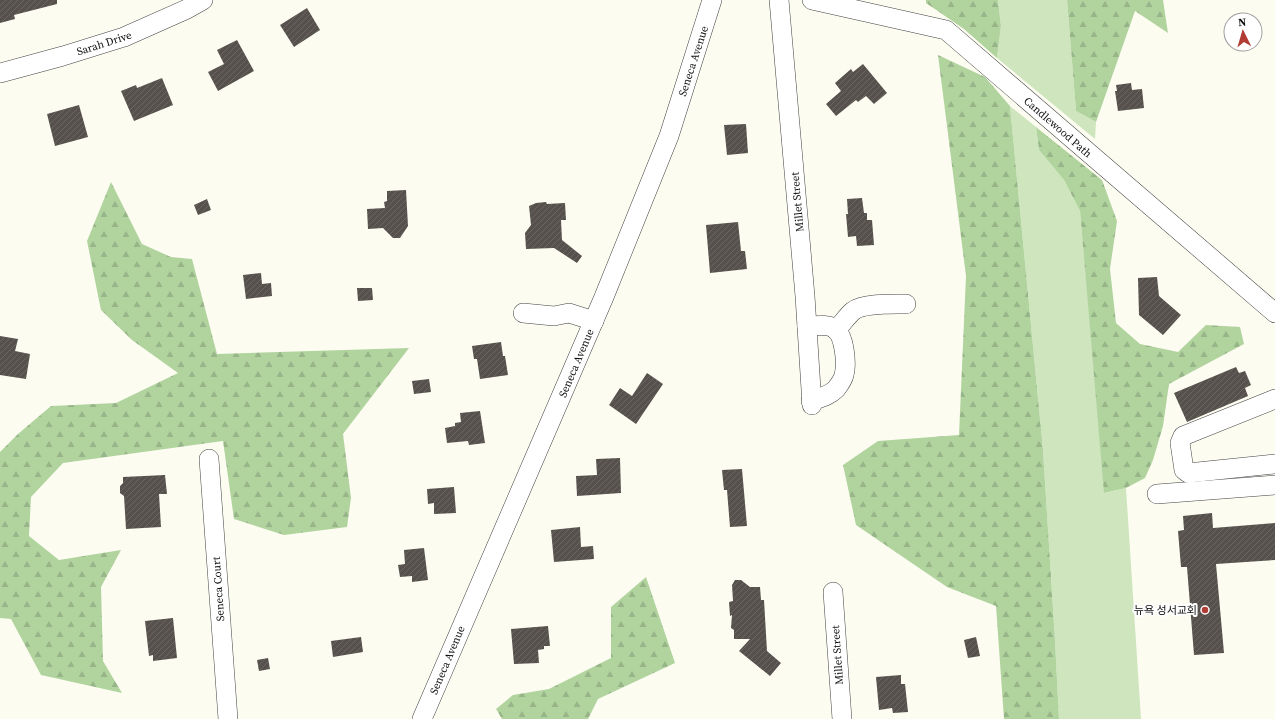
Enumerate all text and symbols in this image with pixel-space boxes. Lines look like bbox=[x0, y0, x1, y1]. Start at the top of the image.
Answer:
north arrow bbox=[1223, 12, 1263, 52]
text: N bbox=[1238, 15, 1247, 30]
street label: Seneca Avenue bbox=[675, 24, 712, 98]
street label: Sarah Drive bbox=[75, 27, 134, 59]
street label: Candlewood Path bbox=[1020, 94, 1095, 161]
street label: Millet Street bbox=[787, 171, 808, 232]
street label: Seneca Avenue bbox=[555, 326, 598, 400]
street label: Seneca Court bbox=[209, 556, 228, 622]
place label: 뉴욕 성서교회 bbox=[1134, 603, 1197, 618]
marker: 뉴욕 성서교회 bbox=[1200, 605, 1210, 615]
street label: Seneca Avenue bbox=[426, 623, 469, 697]
street label: Millet Street bbox=[828, 624, 847, 685]

